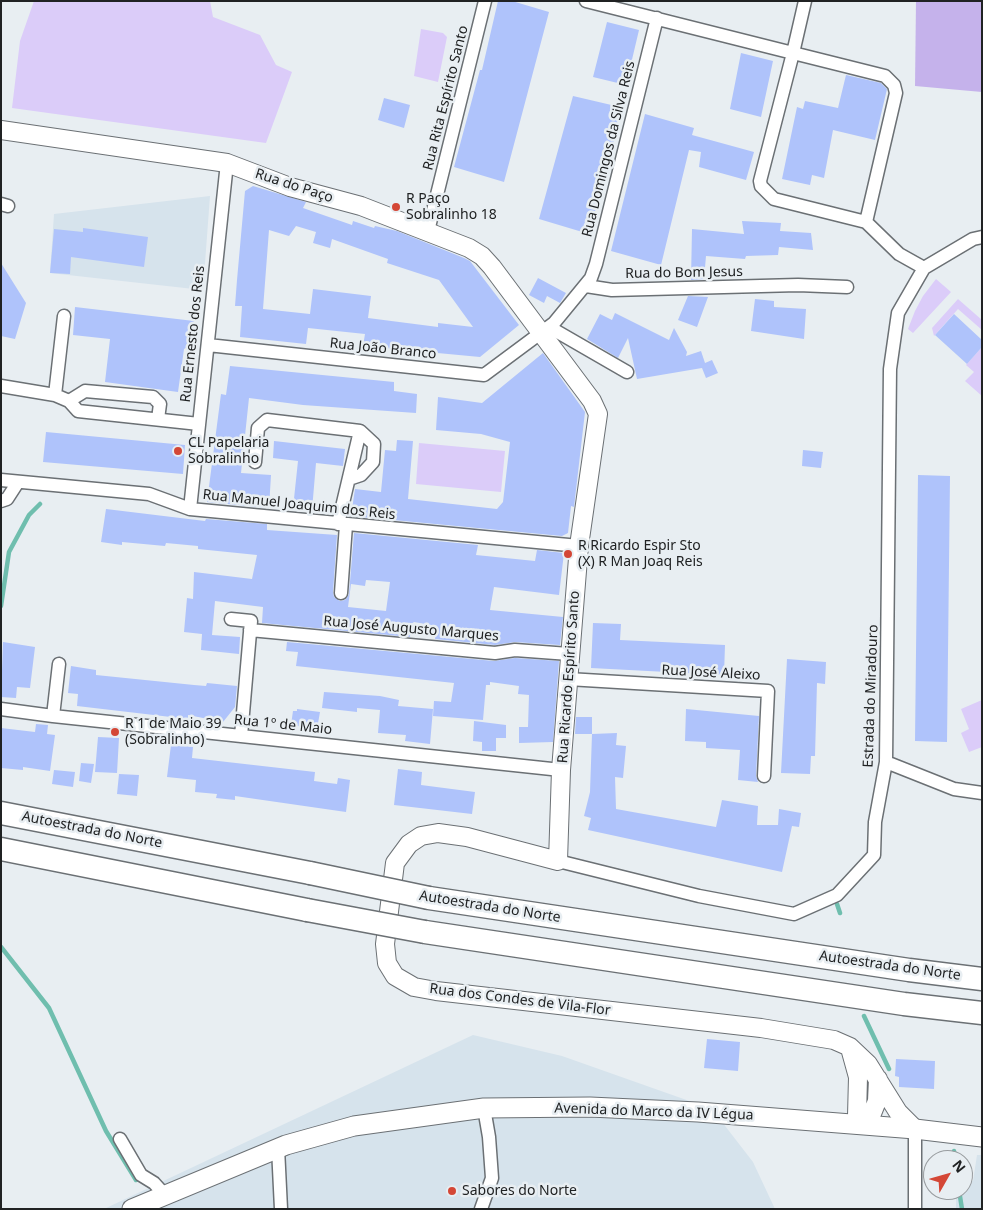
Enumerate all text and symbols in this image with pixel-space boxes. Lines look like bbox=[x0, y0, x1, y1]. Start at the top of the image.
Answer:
street label: Rua Rita Espírito Santo bbox=[420, 24, 472, 172]
street label: Rua Domingos da Silva Reis bbox=[579, 59, 639, 239]
street label: Rua do Paço bbox=[253, 165, 335, 207]
place label: R Paço Sobralinho 18 bbox=[406, 191, 497, 223]
marker: R Paço Sobralinho 18 bbox=[390, 201, 402, 213]
street label: Rua do Bom Jesus bbox=[625, 264, 743, 282]
street label: Rua Ernesto dos Reis bbox=[177, 265, 209, 403]
street label: Rua João Branco bbox=[329, 335, 437, 363]
place label: CL Papelaria Sobralinho bbox=[188, 435, 269, 468]
marker: CL Papelaria Sobralinho bbox=[172, 445, 184, 457]
street label: Rua Manuel Joaquim dos Reis bbox=[202, 487, 396, 523]
place label: R Ricardo Espir Sto (X) R Man Joaq Reis bbox=[578, 538, 703, 570]
marker: R Ricardo Espir Sto (X) R Man Joaq Reis bbox=[562, 548, 574, 560]
street label: Rua Ricardo Espírito Santo bbox=[555, 590, 583, 764]
street label: Rua José Augusto Marques bbox=[323, 613, 499, 645]
street label: Estrada do Miradouro bbox=[860, 624, 882, 768]
street label: Rua José Aleixo bbox=[661, 662, 761, 684]
street label: Rua 1º de Maio bbox=[233, 711, 333, 739]
place label: R 1 de Maio 39 (Sobralinho) bbox=[125, 716, 221, 749]
marker: R 1 de Maio 39 (Sobralinho) bbox=[109, 726, 121, 738]
street label: Autoestrada do Norte bbox=[20, 808, 164, 852]
street label: Autoestrada do Norte bbox=[418, 888, 562, 926]
street label: Autoestrada do Norte bbox=[818, 948, 962, 984]
street label: Rua dos Condes de Vila-Flor bbox=[428, 981, 612, 1019]
street label: Avenida do Marco da IV Légua bbox=[554, 1100, 754, 1124]
north arrow bbox=[923, 1150, 973, 1200]
text: N bbox=[948, 1156, 970, 1176]
place label: Sabores do Norte bbox=[462, 1183, 577, 1199]
marker: Sabores do Norte bbox=[446, 1185, 458, 1197]

